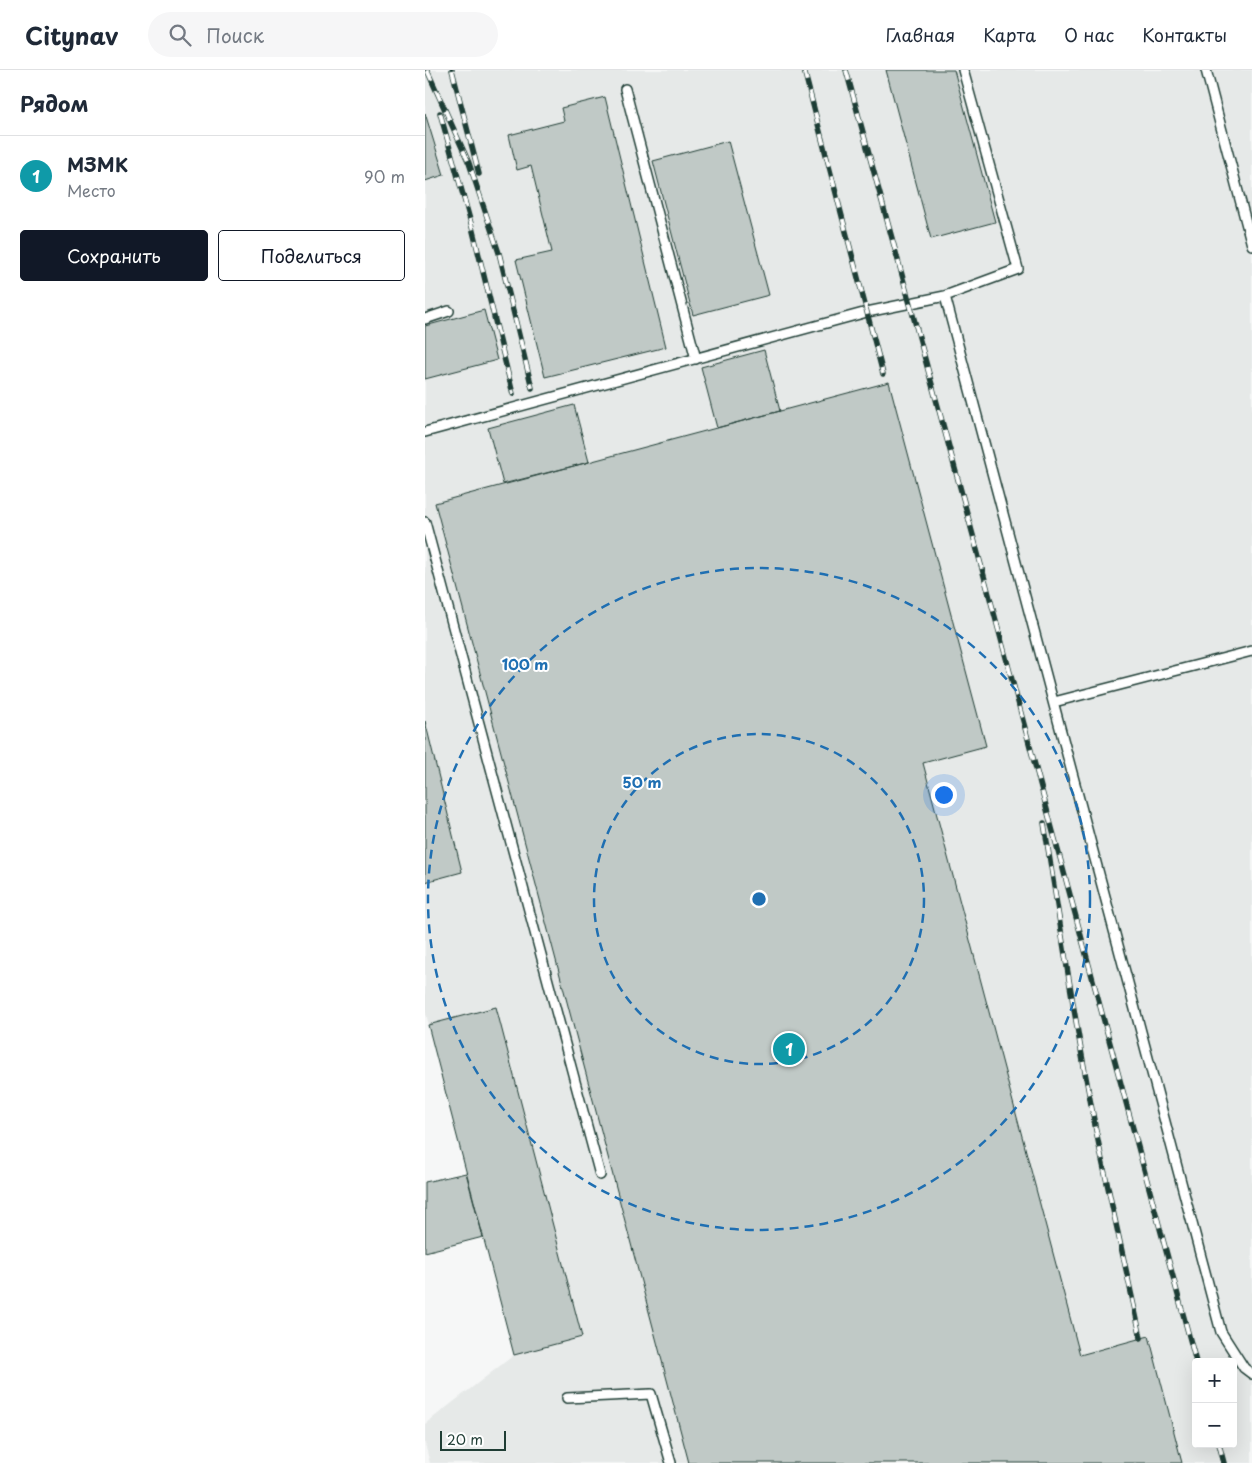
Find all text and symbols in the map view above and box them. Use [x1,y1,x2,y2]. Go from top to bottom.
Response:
search box [148,12,498,57]
text: Citynav [25,17,118,53]
icon: search [166,21,194,49]
text: Поиск [206,21,264,49]
text: Главная [886,21,955,48]
text: Карта [983,21,1036,48]
text: О нас [1064,21,1114,48]
text: Контакты [1142,21,1227,48]
text: Рядом [20,87,88,119]
text: МЗМК [67,150,128,178]
text: 1 [32,164,40,188]
text: 90 m [364,164,405,188]
text: Место [67,178,116,202]
button: Сохранить [20,230,208,281]
button: Поделиться [218,230,405,281]
text: 100 m [502,652,548,675]
text: 50 m [623,770,661,793]
your location [931,782,957,808]
centre of rings [750,890,768,908]
pin: 1 [773,1030,805,1068]
map controls [1192,1358,1237,1448]
button: + [1192,1358,1237,1403]
button: − [1192,1403,1237,1448]
scale bar [440,1428,506,1451]
text: 20 m [447,1429,483,1450]

